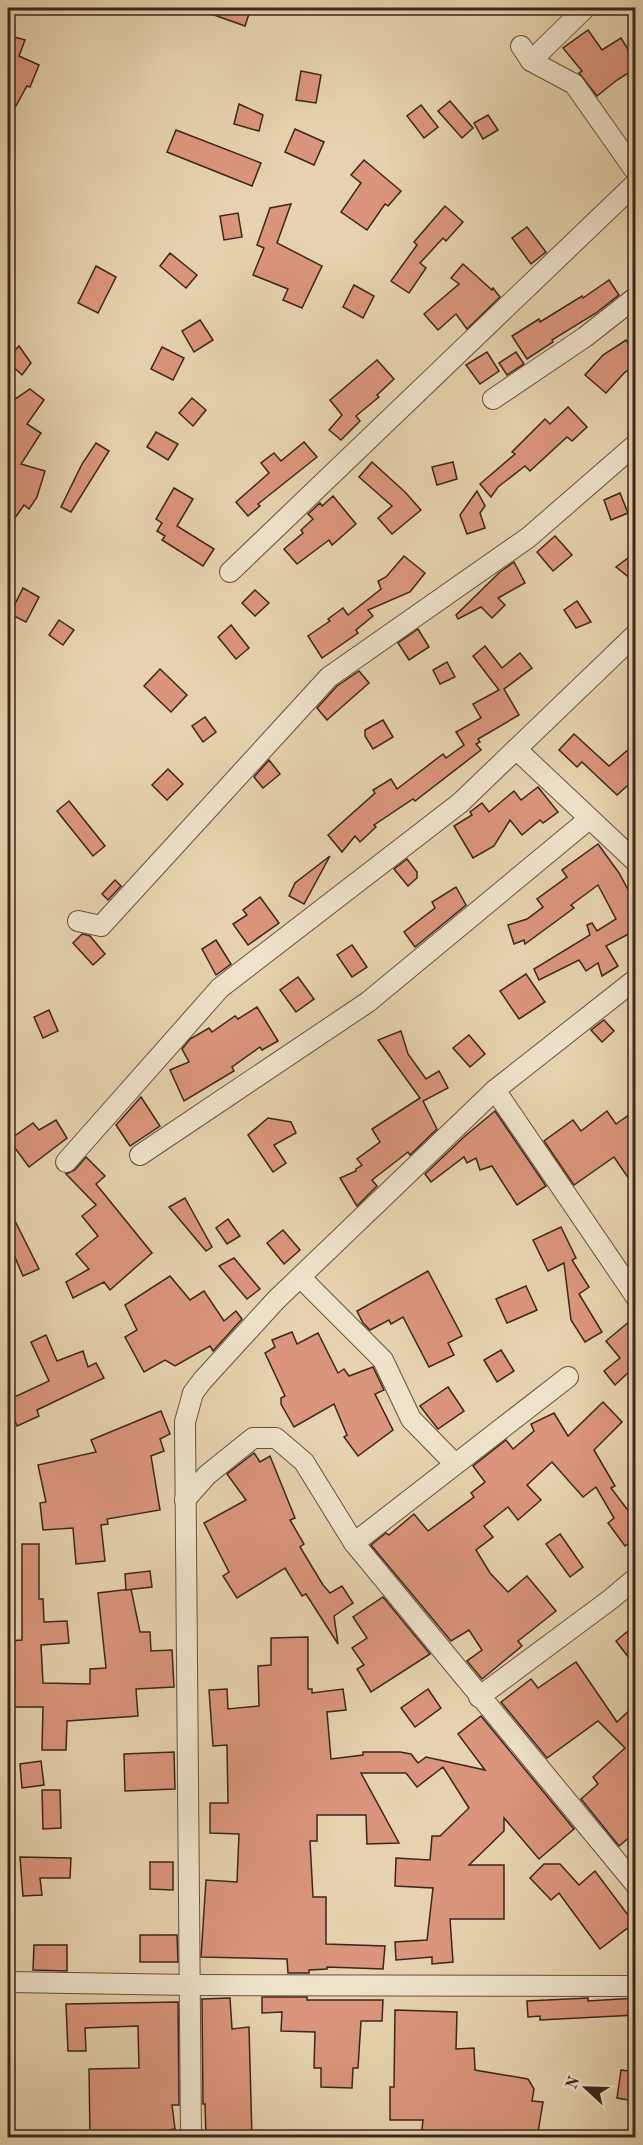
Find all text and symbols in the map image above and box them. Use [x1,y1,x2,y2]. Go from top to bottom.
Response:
north arrow [556,2058,616,2118]
text: N [564,2074,584,2092]

